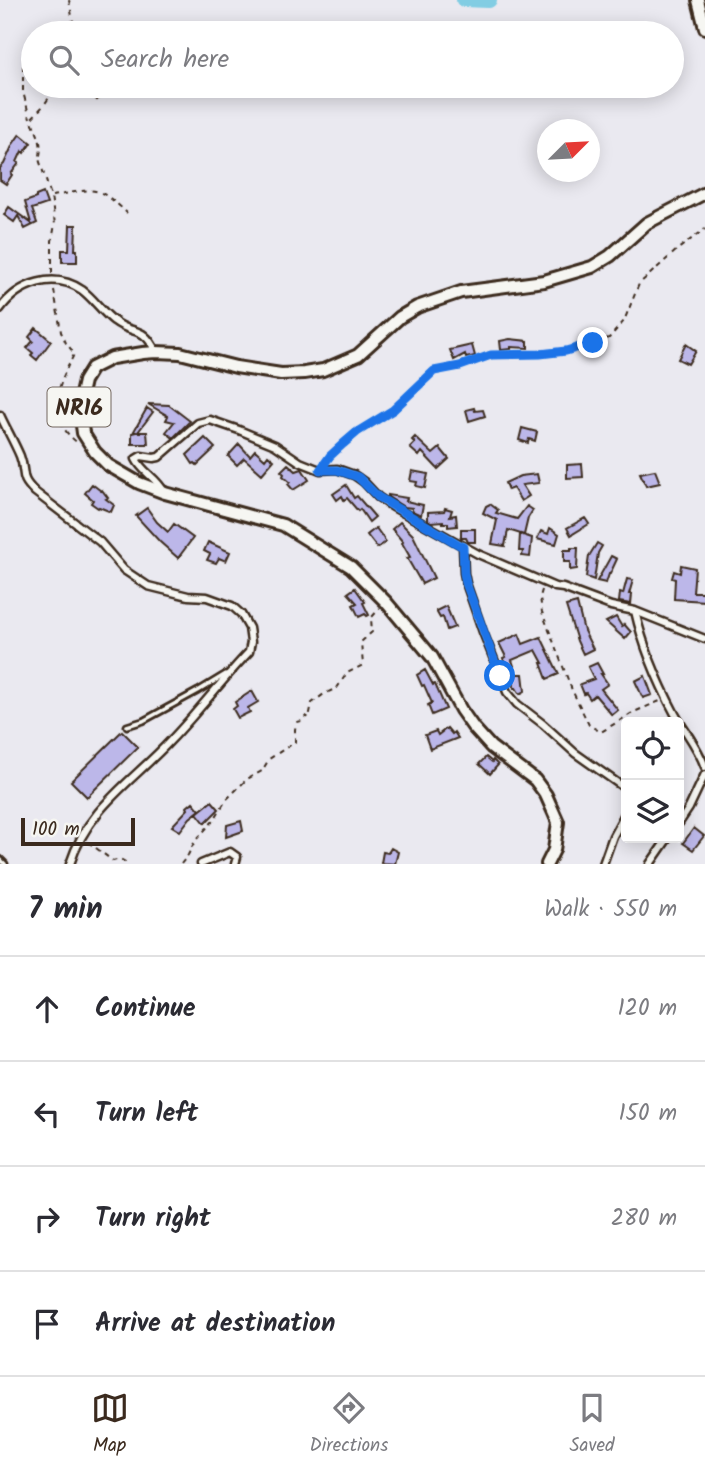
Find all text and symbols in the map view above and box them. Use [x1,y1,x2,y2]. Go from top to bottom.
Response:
search box [21,21,684,98]
text: Search here [101,39,229,81]
icon: search [45,41,83,79]
north arrow [537,119,600,182]
route end [577,327,608,358]
road number: NR16 [48,388,110,426]
route start [484,660,515,691]
map controls [621,717,684,843]
button: locate [621,717,684,780]
button: layers [621,780,684,843]
scale bar [21,815,135,847]
text: 100 m [32,815,80,845]
text: 7 min [28,886,103,934]
text: Walk · 550 m [544,892,677,928]
text: Continue [95,988,196,1030]
icon: ahead [28,990,66,1028]
text: 120 m [617,991,677,1027]
text: Turn left [95,1093,198,1135]
icon: left [28,1095,66,1133]
text: 150 m [618,1096,677,1132]
text: Turn right [95,1198,211,1240]
icon: right [28,1200,66,1238]
text: 280 m [611,1201,677,1237]
text: Arrive at destination [95,1303,335,1345]
icon: arrive [28,1305,66,1343]
tab: Map [91,1389,129,1461]
tab: Directions [310,1389,388,1461]
tab: Saved [569,1389,614,1461]

